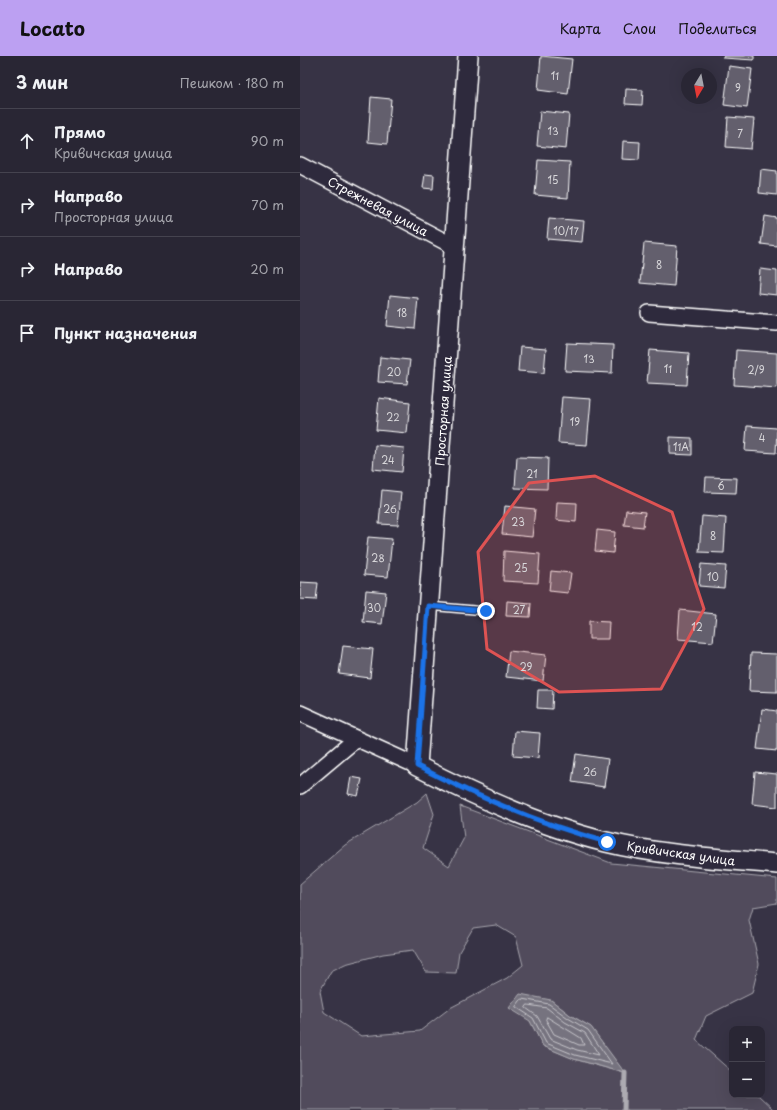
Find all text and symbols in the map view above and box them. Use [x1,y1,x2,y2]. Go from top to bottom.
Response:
text: Locato [20,14,85,42]
text: Карта [560,18,601,39]
text: Слои [623,18,656,39]
text: Поделиться [678,18,757,39]
house number: 11 [551,68,559,83]
north arrow [681,68,717,104]
text: 3 мин [16,69,68,95]
text: Пешком · 180 m [180,73,284,92]
house number: 9 [735,80,741,95]
text: Прямо [54,120,105,143]
house number: 13 [547,123,559,138]
house number: 7 [737,126,743,141]
icon: ahead [16,130,38,152]
text: 90 m [251,131,284,150]
text: Кривичская улица [54,143,172,162]
street label: Стрежневая улица [325,172,432,240]
house number: 15 [548,172,558,187]
text: Направо [54,184,123,207]
icon: right [16,194,38,216]
text: 70 m [251,195,284,214]
text: Просторная улица [54,207,173,226]
house number: 10/17 [553,223,579,238]
text: Направо [54,257,123,280]
house number: 8 [656,257,662,272]
icon: right [16,258,38,280]
text: 20 m [250,259,284,278]
house number: 18 [397,305,407,320]
text: Пункт назначения [54,321,197,344]
icon: arrive [16,322,38,344]
house number: 13 [583,351,595,366]
street label: Просторная улица [430,355,456,466]
house number: 11 [664,361,672,376]
house number: 2/9 [747,362,765,377]
house number: 20 [387,364,401,379]
house number: 22 [386,409,400,424]
house number: 19 [570,414,580,429]
house number: 4 [759,430,766,445]
house number: 11А [673,439,689,454]
house number: 24 [381,452,395,467]
house number: 21 [526,466,538,481]
house number: 6 [717,478,725,493]
house number: 26 [383,501,397,516]
house number: 23 [511,514,525,529]
house number: 8 [710,528,716,543]
house number: 28 [371,550,385,565]
house number: 25 [514,560,528,575]
house number: 10 [707,569,719,584]
house number: 30 [367,600,381,615]
route end [477,602,495,620]
house number: 27 [513,602,526,617]
house number: 12 [691,619,703,634]
house number: 29 [520,659,533,674]
house number: 26 [583,764,597,779]
route start [598,833,616,851]
street label: Кривичская улица [626,836,737,870]
map controls [729,1026,765,1098]
button: + [729,1026,765,1062]
button: − [729,1062,765,1098]

